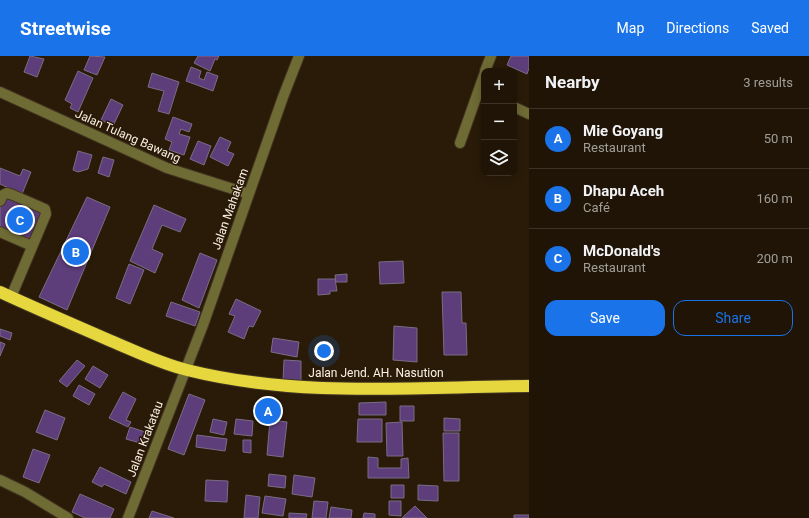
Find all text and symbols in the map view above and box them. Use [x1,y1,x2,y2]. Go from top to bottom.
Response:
text: Streetwise [20,17,111,40]
text: Map [617,20,644,36]
text: Directions [666,20,729,36]
text: Saved [751,20,789,36]
map controls [481,68,517,176]
button: + [481,68,517,104]
text: Nearby [545,72,600,92]
text: 3 results [743,75,793,90]
button: − [481,104,517,140]
street label: Jalan Tulang Bawang [73,106,183,166]
text: Mie Goyang [583,122,663,140]
text: A [554,131,562,146]
text: 50 m [764,131,793,146]
button: layers [481,140,517,176]
text: Restaurant [583,140,646,155]
street label: Jalan Mahakam [209,166,251,252]
text: Dhapu Aceh [583,182,664,200]
text: B [554,191,562,206]
text: 160 m [756,191,793,206]
text: Café [583,200,610,215]
pin: C [7,205,33,235]
pin: B [63,237,89,267]
text: McDonald's [583,242,661,260]
text: C [554,251,562,266]
text: 200 m [756,251,793,266]
text: Restaurant [583,260,646,275]
button: Save [545,300,665,336]
button: Share [673,300,793,336]
your location [314,341,334,361]
street label: Jalan Jend. AH. Nasution [308,366,444,380]
pin: A [255,396,281,426]
street label: Jalan Krakatau [124,399,166,479]

